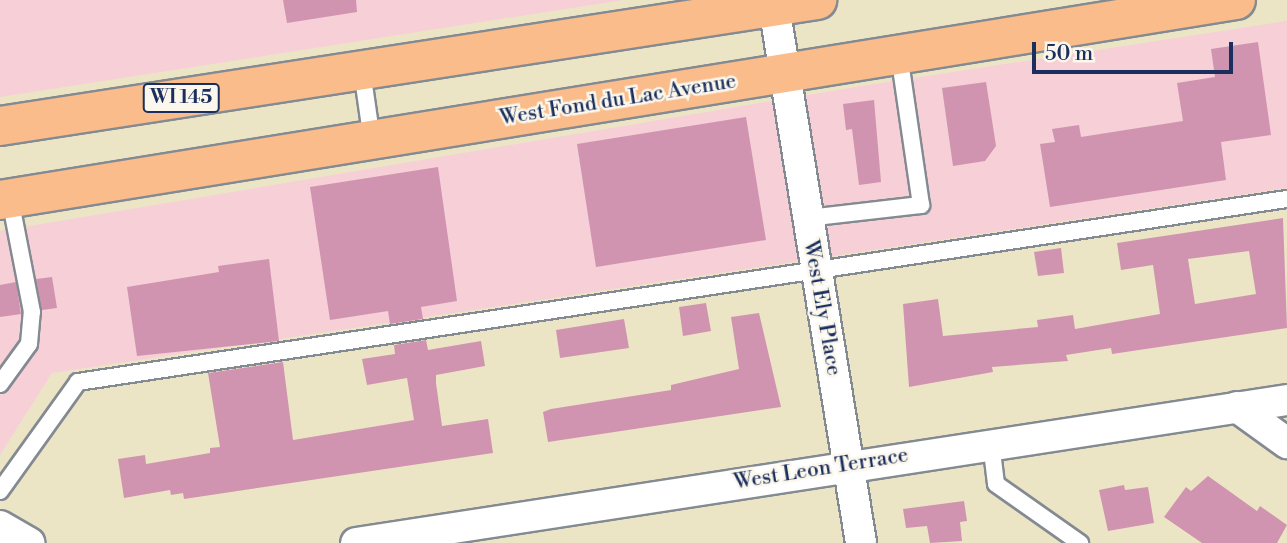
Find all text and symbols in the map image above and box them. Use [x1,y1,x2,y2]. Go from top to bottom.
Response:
scale bar [1035,28,1236,72]
text: 50 m [1045,41,1093,67]
street label: West Fond du Lac Avenue [498,69,738,131]
road number: WI 145 [142,82,220,114]
street label: West Ely Place [798,238,846,378]
street label: West Leon Terrace [732,443,910,495]

